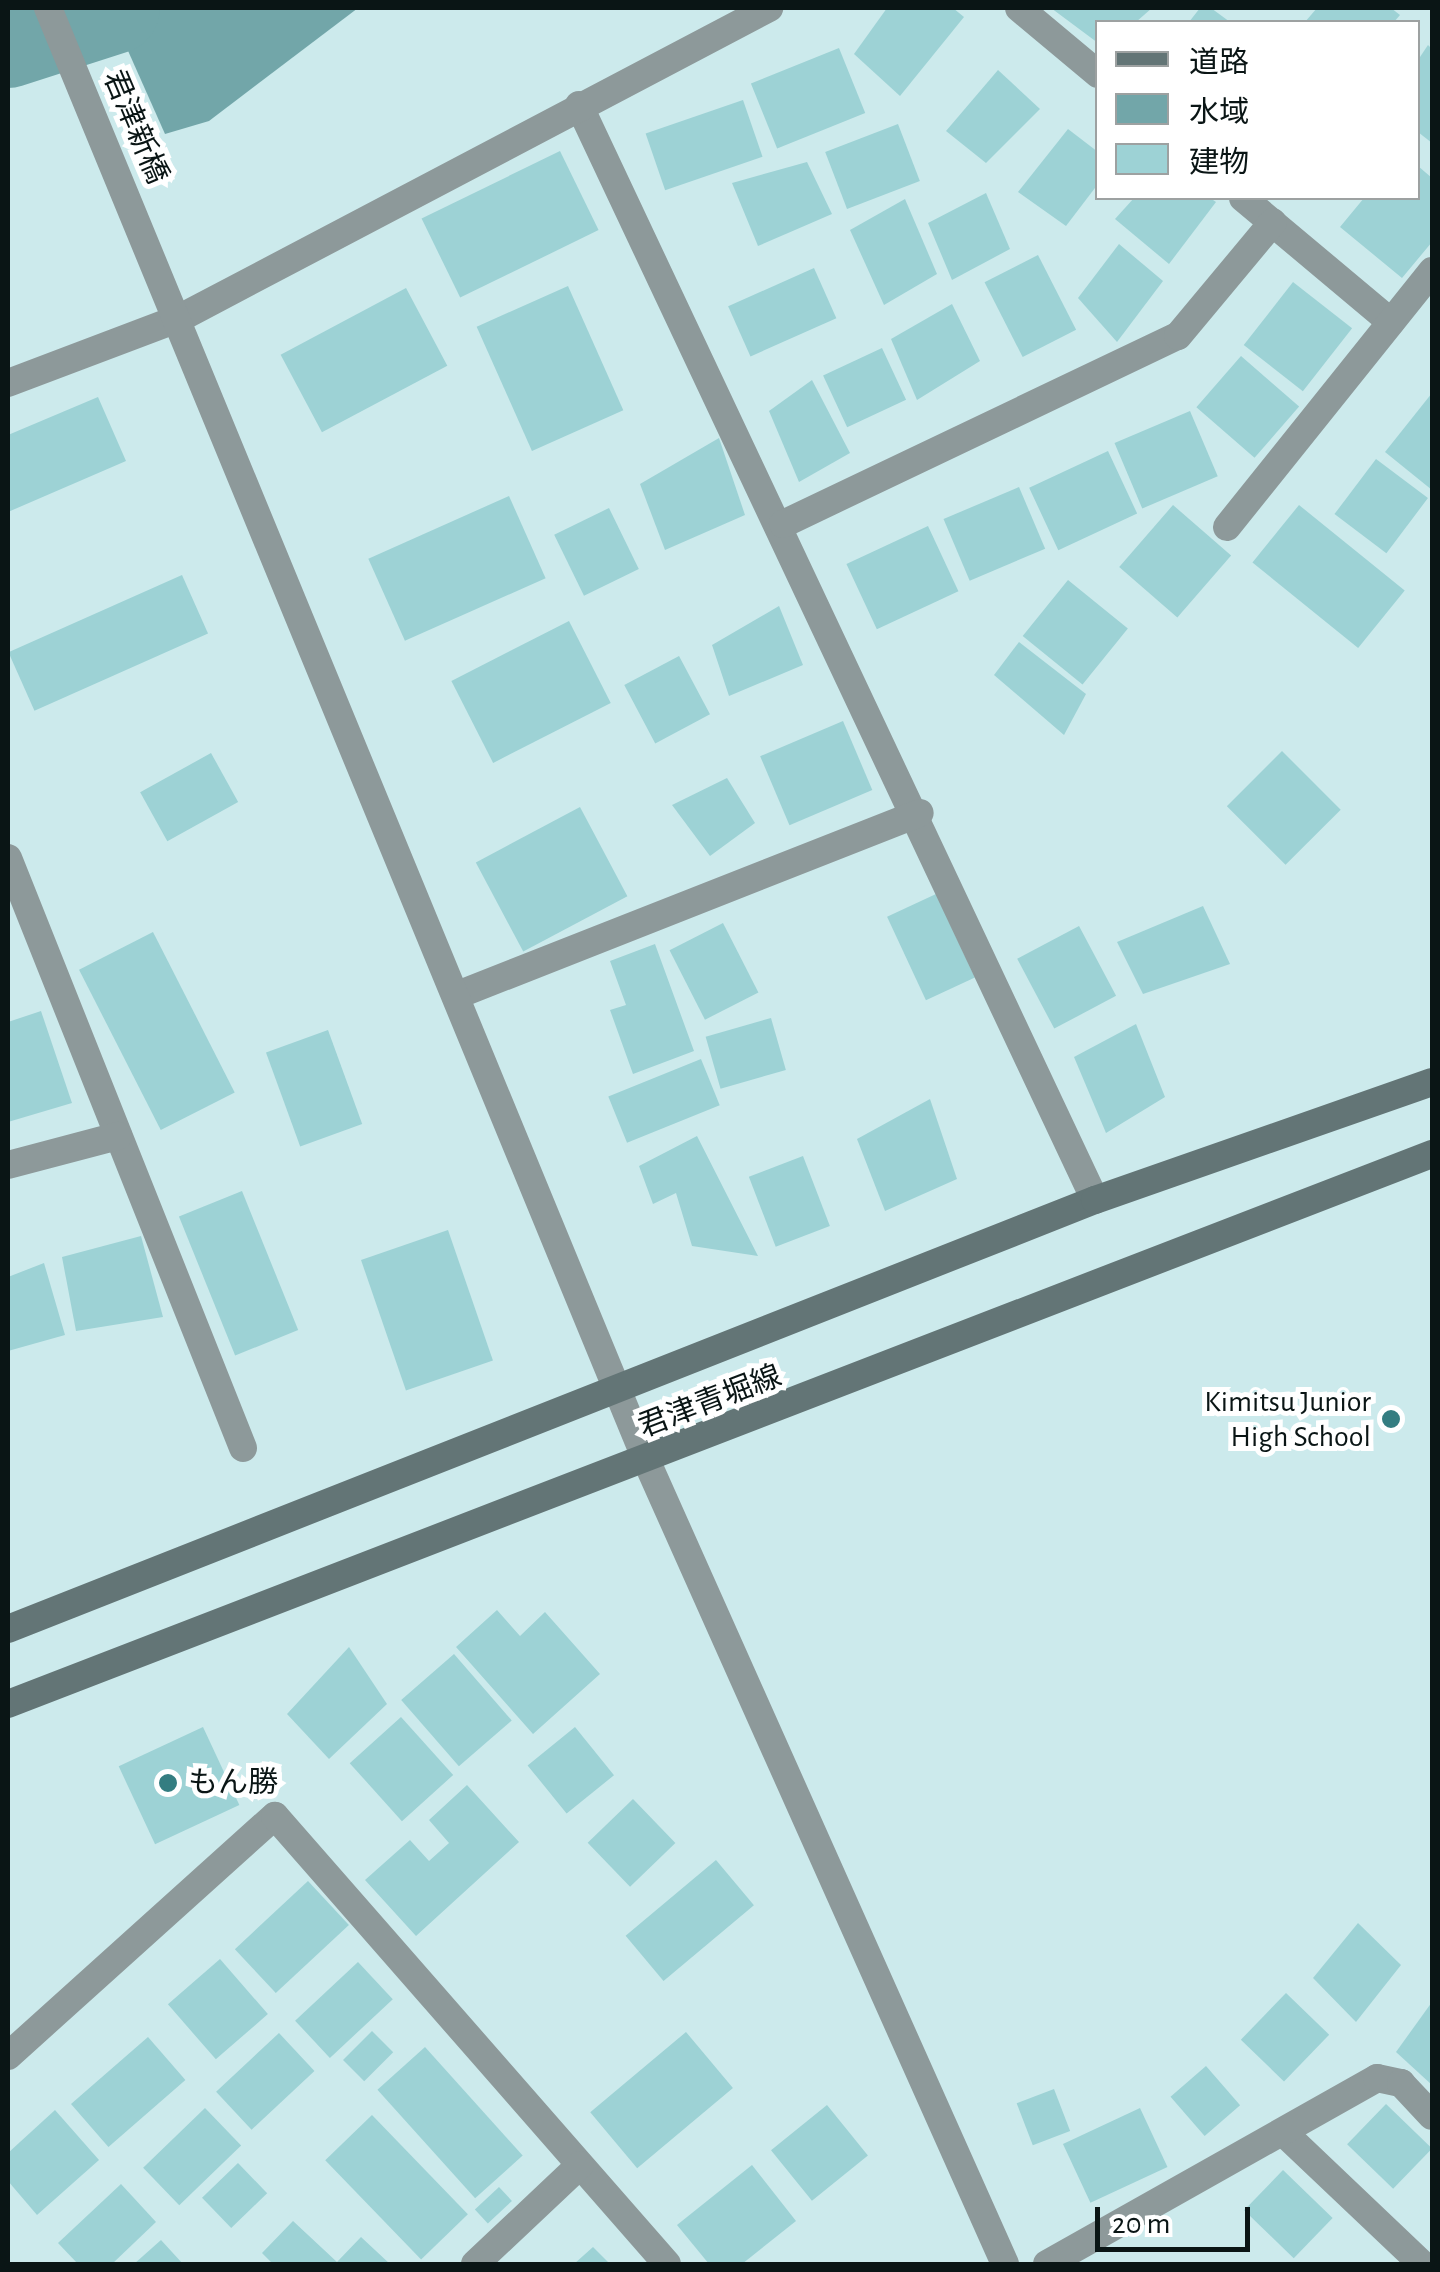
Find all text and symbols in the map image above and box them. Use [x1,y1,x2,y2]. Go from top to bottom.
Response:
legend [1095,20,1420,200]
text: 道路 [1189,48,1249,78]
street label: 君津新橋 [95,65,175,189]
text: 水域 [1189,98,1249,128]
text: 建物 [1189,148,1249,178]
street label: 君津青堀線 [634,1358,786,1446]
place label: Kimitsu Junior High School [1204,1384,1371,1454]
marker: Kimitsu Junior High School [1380,1408,1402,1430]
place label: もん勝 [188,1765,278,1801]
marker: もん勝 [157,1772,179,1794]
scale bar [1100,2187,1255,2249]
text: 20 m [1112,2209,1170,2239]

